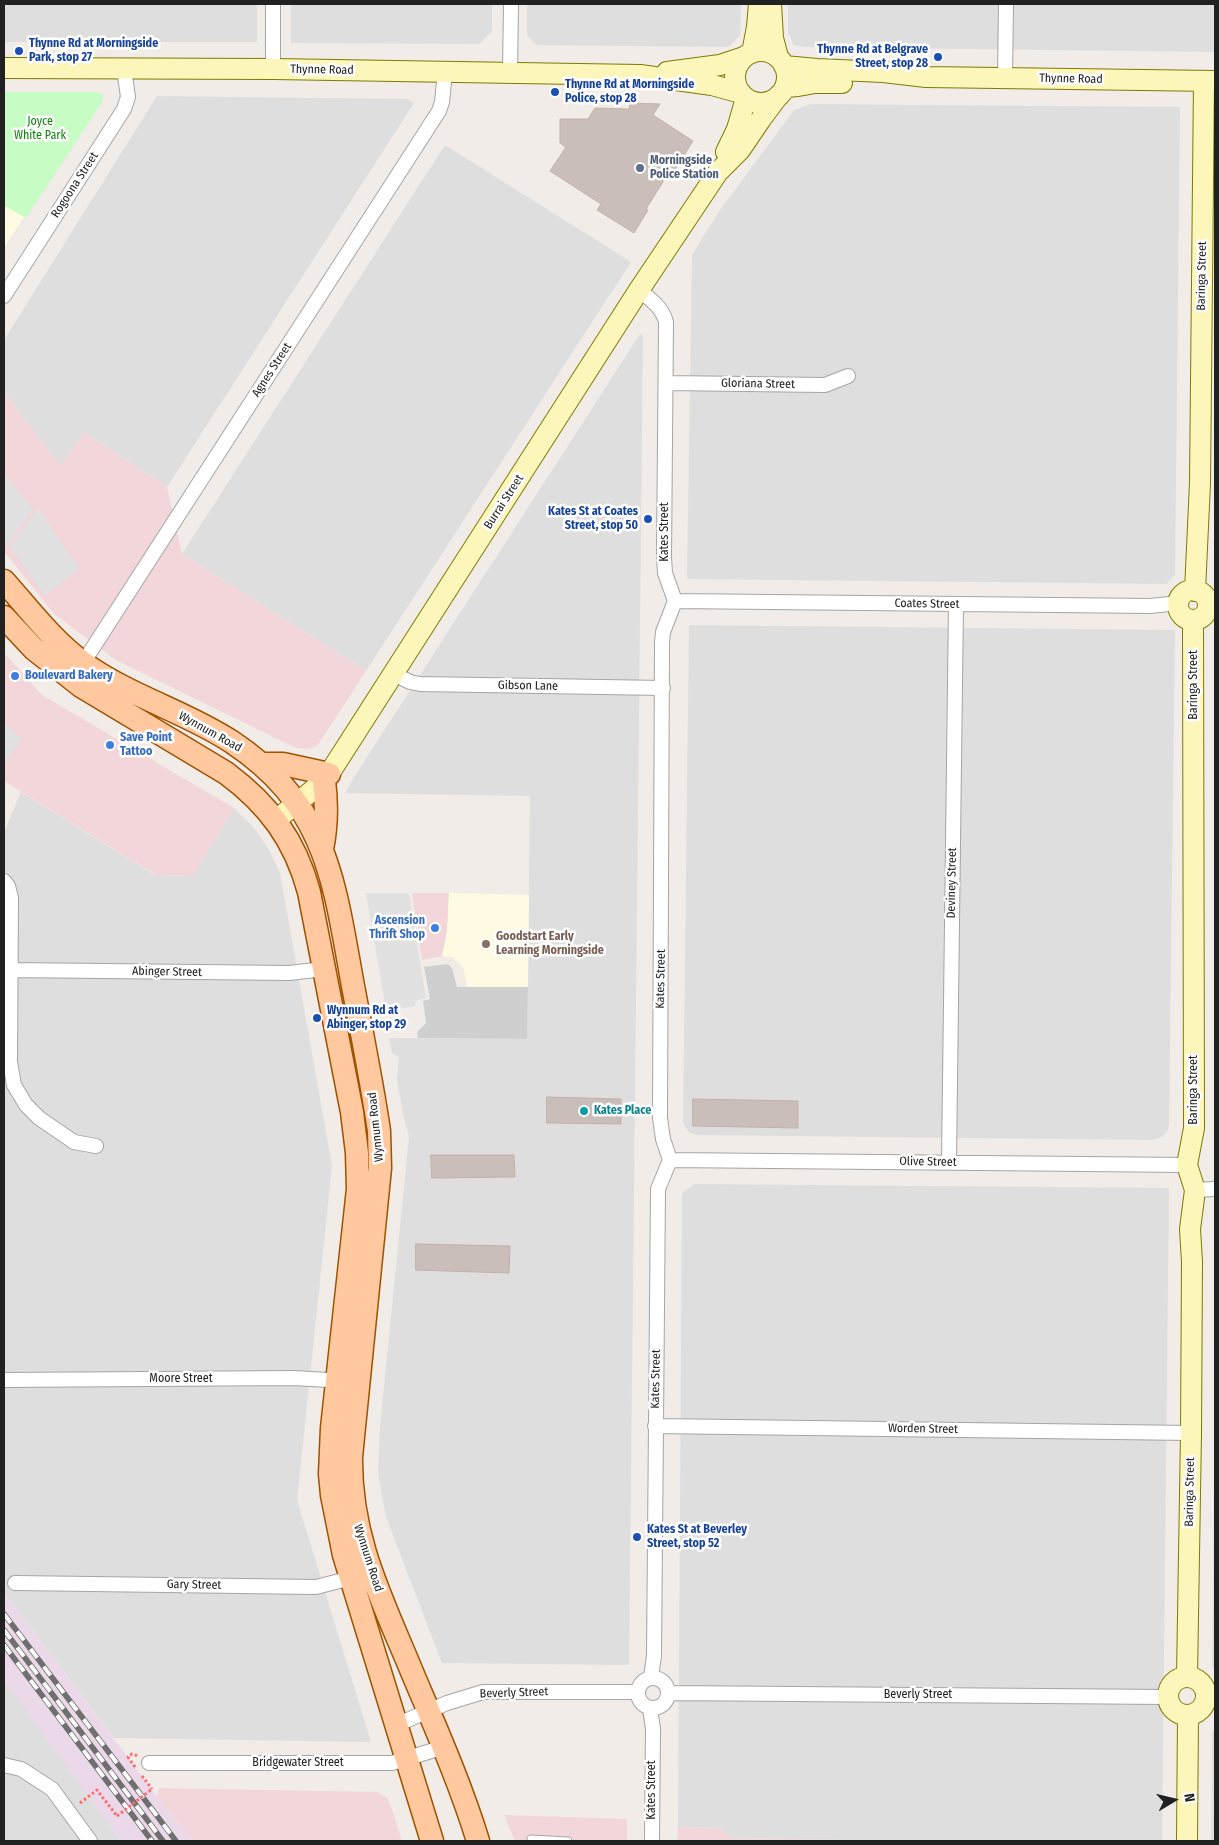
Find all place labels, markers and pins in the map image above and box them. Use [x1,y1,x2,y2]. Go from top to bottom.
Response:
place label: Thynne Rd at Morningside Park, stop 27 [29,37,158,65]
place label: Thynne Rd at Belgrave Street, stop 28 [817,43,928,71]
marker: Thynne Rd at Morningside Park, stop 27 [13,45,25,57]
marker: Thynne Rd at Belgrave Street, stop 28 [932,51,944,63]
place label: Thynne Rd at Morningside Police, stop 28 [565,78,694,106]
marker: Thynne Rd at Morningside Police, stop 28 [549,86,561,98]
place label: Morningside Police Station [650,154,719,182]
marker: Morningside Police Station [634,162,646,174]
place label: Kates St at Coates Street, stop 50 [548,505,638,533]
marker: Kates St at Coates Street, stop 50 [642,513,654,525]
place label: Boulevard Bakery [25,669,113,683]
marker: Boulevard Bakery [9,670,21,682]
place label: Save Point Tattoo [120,731,172,759]
marker: Save Point Tattoo [104,739,116,751]
place label: Ascension Thrift Shop [369,914,425,942]
marker: Ascension Thrift Shop [429,922,441,934]
place label: Goodstart Early Learning Morningside [496,930,604,958]
marker: Goodstart Early Learning Morningside [480,938,492,950]
place label: Wynnum Rd at Abinger, stop 29 [327,1004,406,1032]
marker: Wynnum Rd at Abinger, stop 29 [311,1012,323,1024]
place label: Kates Place [594,1104,651,1118]
marker: Kates Place [578,1105,590,1117]
place label: Kates St at Beverley Street, stop 52 [647,1523,747,1551]
marker: Kates St at Beverley Street, stop 52 [631,1531,643,1543]

